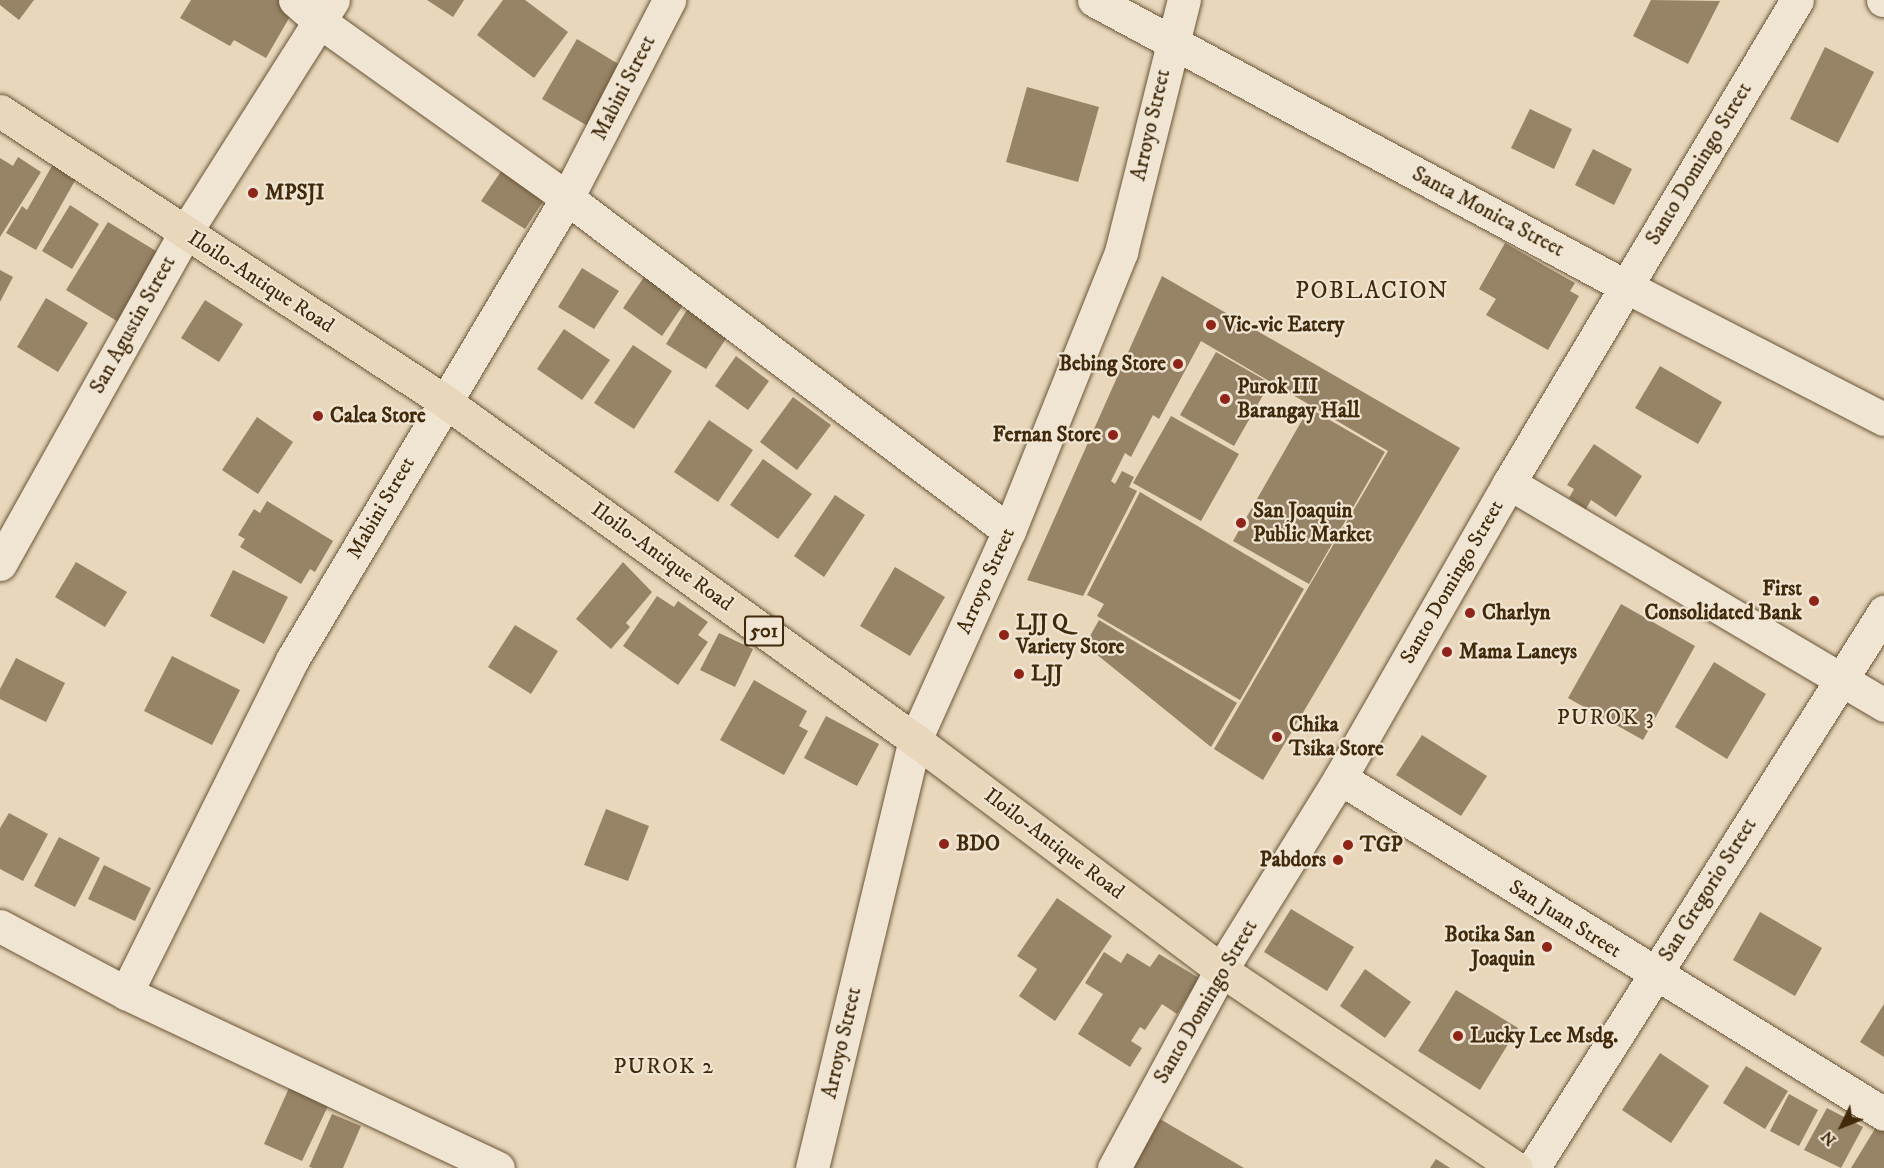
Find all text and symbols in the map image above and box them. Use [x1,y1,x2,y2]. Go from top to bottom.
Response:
street label: Mabini Street [587,32,661,144]
street label: Arroyo Street [1126,67,1176,183]
street label: Santo Domingo Street [1641,78,1757,250]
street label: Santa Monica Street [1408,161,1568,263]
place label: MPSJI [265,180,325,206]
marker: MPSJI [246,186,260,200]
street label: Iloilo-Antique Road [183,225,339,339]
street label: San Agustin Street [85,252,181,398]
district label: POBLACION [1295,278,1449,306]
place label: Vic-vic Eatery [1223,312,1344,338]
marker: Vic-vic Eatery [1204,318,1218,332]
place label: Bebing Store [1059,351,1166,377]
marker: Bebing Store [1171,357,1185,371]
place label: Purok III Barangay Hall [1237,374,1360,424]
marker: Purok III Barangay Hall [1218,392,1232,406]
place label: Calea Store [330,403,426,429]
marker: Calea Store [311,409,325,423]
place label: Fernan Store [992,422,1101,448]
marker: Fernan Store [1106,428,1120,442]
street label: Mabini Street [342,452,420,564]
street label: Santo Domingo Street [1395,496,1509,668]
street label: Iloilo-Antique Road [586,497,738,617]
place label: San Joaquin Public Market [1253,498,1372,548]
marker: San Joaquin Public Market [1234,516,1248,530]
street label: Arroyo Street [951,524,1021,638]
place label: First Consolidated Bank [1645,576,1802,626]
marker: First Consolidated Bank [1807,594,1821,608]
place label: Charlyn [1482,600,1551,626]
marker: Charlyn [1463,606,1477,620]
place label: LJJ Q Variety Store [1016,610,1124,660]
road number: 501 [743,614,785,648]
marker: LJJ Q Variety Store [997,628,1011,642]
place label: Mama Laneys [1459,639,1577,665]
marker: Mama Laneys [1440,645,1454,659]
place label: LJJ [1031,661,1063,687]
marker: LJJ [1012,667,1026,681]
district label: PUROK 3 [1557,705,1655,731]
place label: Chika Tsika Store [1289,712,1384,762]
marker: Chika Tsika Store [1270,730,1284,744]
street label: Iloilo-Antique Road [979,783,1129,905]
street label: San Gregorio Street [1654,814,1762,966]
place label: BDO [956,831,1000,857]
place label: TGP [1360,832,1403,858]
marker: BDO [937,837,951,851]
marker: TGP [1341,838,1355,852]
place label: Pabdors [1260,847,1326,873]
marker: Pabdors [1331,853,1345,867]
street label: San Juan Street [1504,875,1626,963]
street label: Santo Domingo Street [1149,916,1263,1088]
place label: Botika San Joaquin [1445,922,1535,972]
marker: Botika San Joaquin [1540,940,1554,954]
street label: Arroyo Street [817,985,867,1101]
place label: Lucky Lee Msdg. [1470,1023,1618,1049]
marker: Lucky Lee Msdg. [1451,1029,1465,1043]
district label: PUROK 2 [613,1054,715,1080]
north arrow [1812,1096,1872,1156]
text: N [1817,1127,1841,1150]

